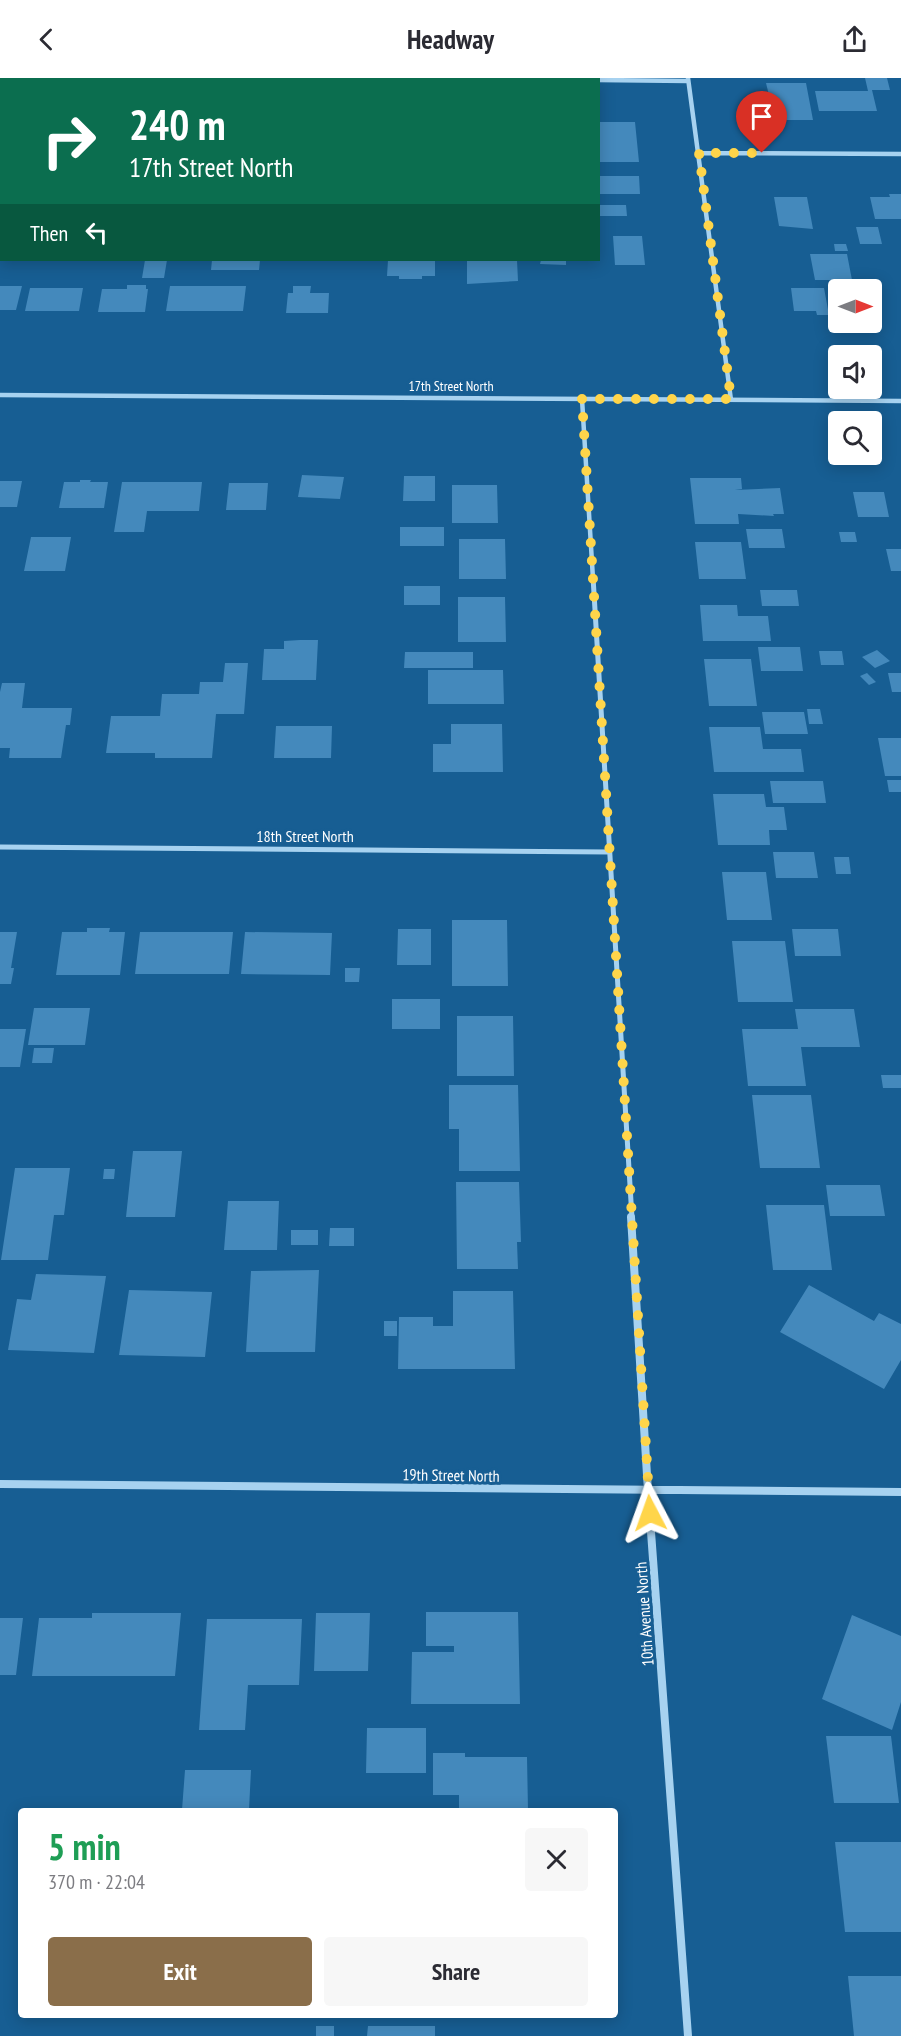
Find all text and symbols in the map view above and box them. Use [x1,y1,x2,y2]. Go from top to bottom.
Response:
text: Headway [407,22,494,56]
icon: back [30,23,63,56]
icon: share [838,23,871,56]
pin [736,91,787,153]
text: 240 m [129,97,226,152]
icon: arrive [745,100,778,133]
icon: right [30,102,108,180]
text: 17th Street North [129,150,293,184]
icon: left [80,216,113,249]
text: Then [30,219,68,247]
north arrow [828,279,882,333]
map controls [828,279,882,465]
button: sound [828,345,882,399]
street label: 17th Street North [408,377,494,395]
button: search [828,411,882,465]
street label: 18th Street North [256,826,354,846]
street label: 19th Street North [402,1464,500,1486]
position arrow [618,1481,682,1545]
street label: 10th Avenue North [630,1561,658,1667]
text: 5 min [48,1823,121,1870]
button: close [525,1828,588,1891]
text: 370 m · 22:04 [48,1869,145,1895]
button: Exit [48,1937,312,2006]
button: Share [324,1937,588,2006]

